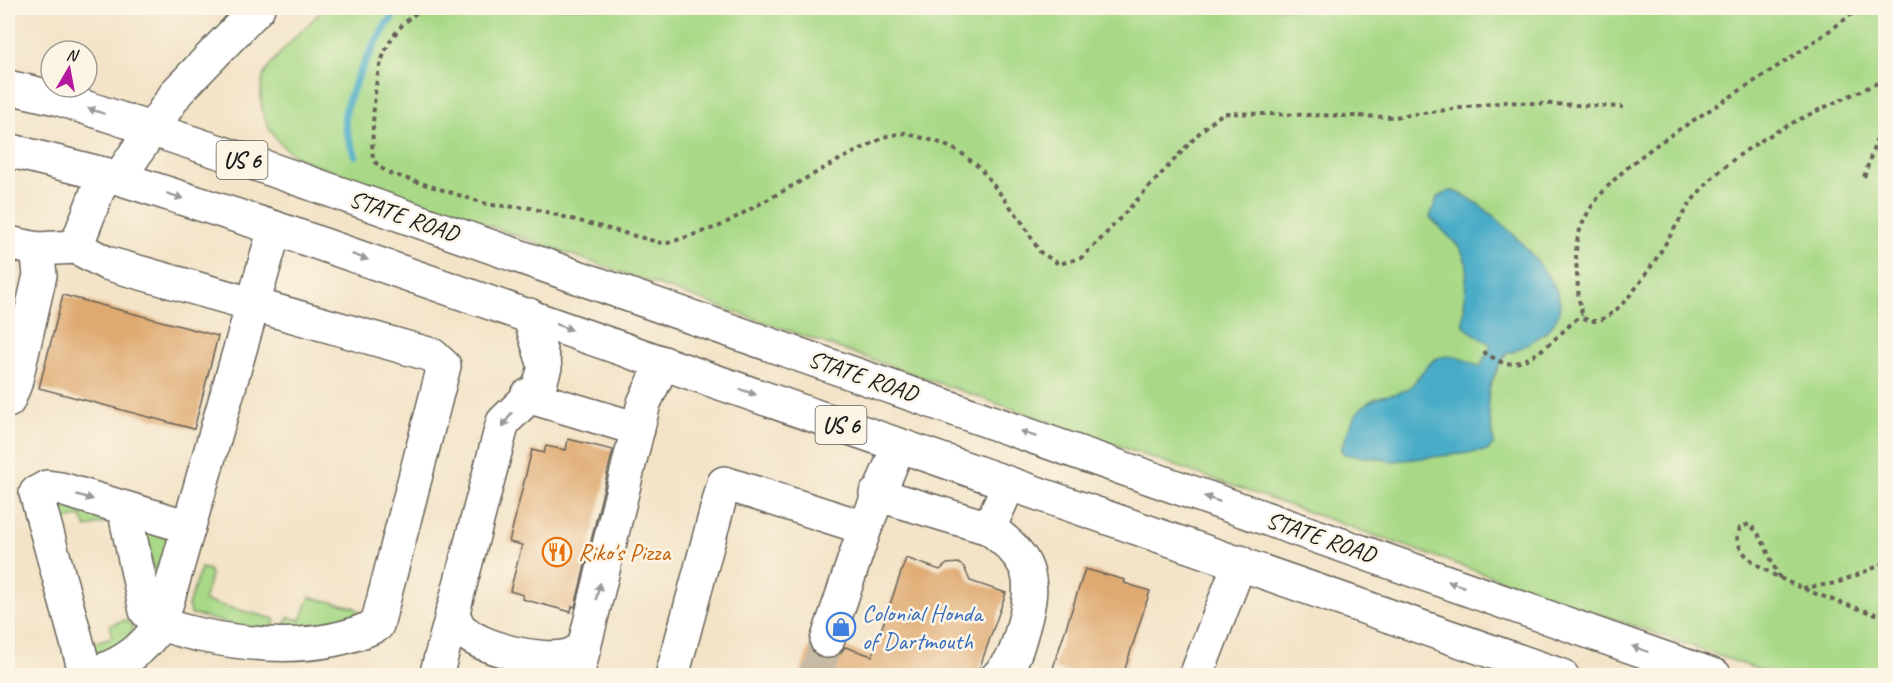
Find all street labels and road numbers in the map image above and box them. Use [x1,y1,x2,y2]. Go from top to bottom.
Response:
road number: US 6 [216,141,268,179]
street label: STATE ROAD [345,183,465,249]
street label: STATE ROAD [804,343,924,409]
road number: US 6 [816,406,866,444]
street label: STATE ROAD [1262,504,1382,570]

